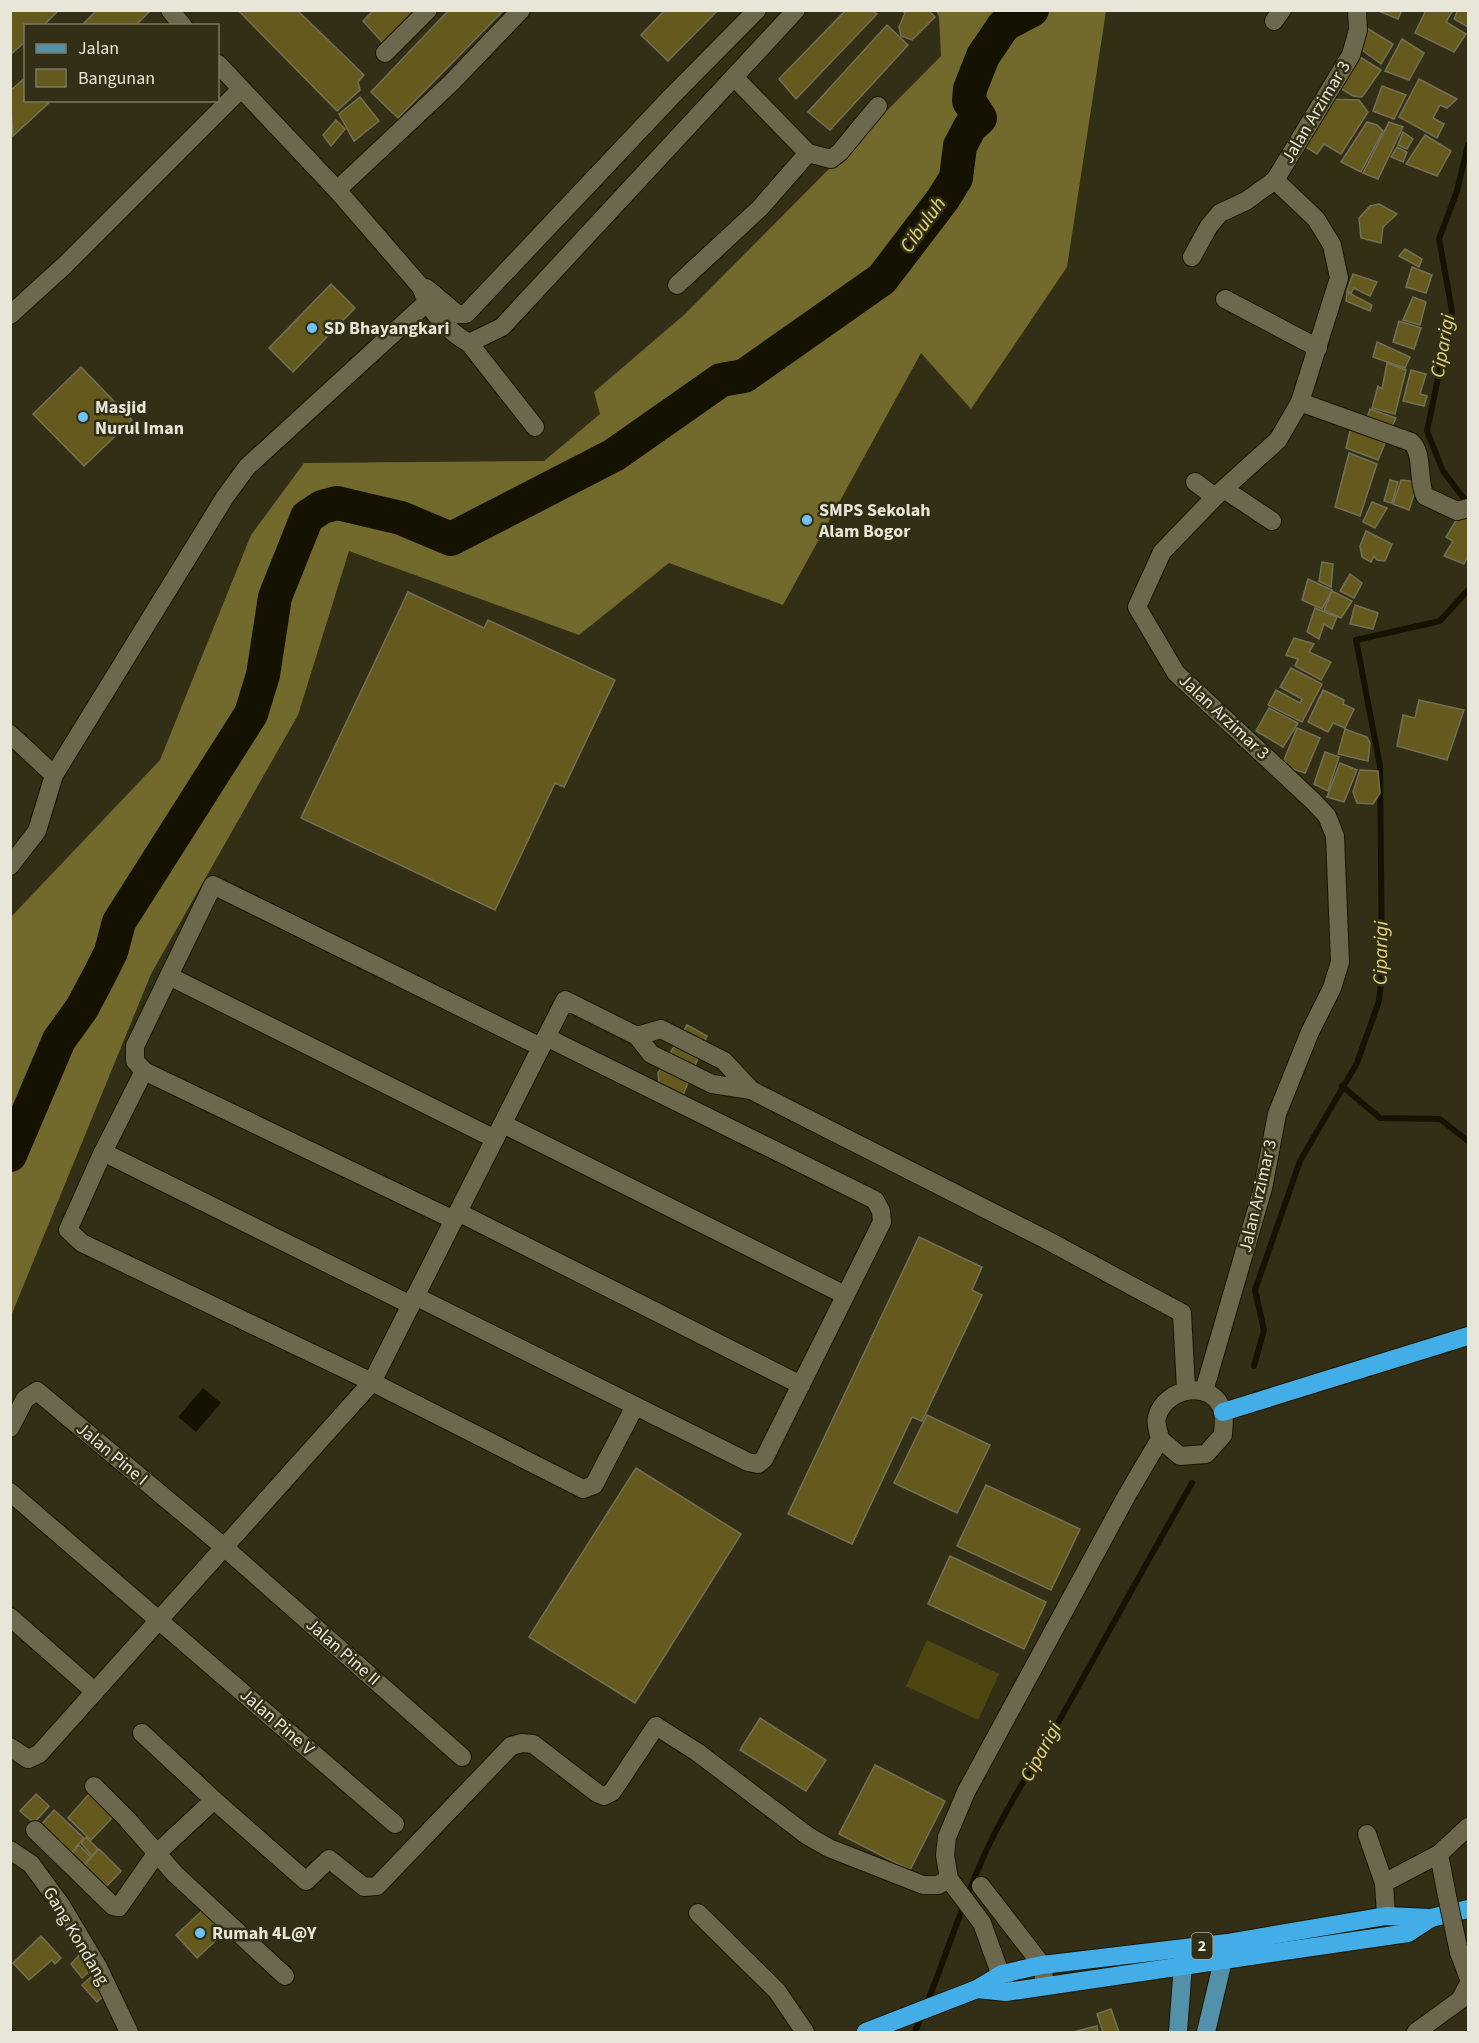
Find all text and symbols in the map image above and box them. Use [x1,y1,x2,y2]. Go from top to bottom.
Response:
legend [24,24,219,102]
text: Jalan [78,36,119,61]
street label: Jalan Arzimar 3 [1276,56,1357,168]
text: Bangunan [78,66,155,91]
water label: Cibuluh [893,191,953,259]
water label: Ciparigi [1424,312,1462,380]
place label: SD Bhayangkari [324,316,449,341]
marker: SD Bhayangkari [305,321,319,335]
place label: Masjid Nurul Iman [95,395,184,441]
marker: Masjid Nurul Iman [76,410,90,424]
place label: SMPS Sekolah Alam Bogor [818,498,930,544]
marker: SMPS Sekolah Alam Bogor [800,513,814,527]
street label: Jalan Arzimar 3 [1173,668,1275,766]
water label: Ciparigi [1366,920,1396,985]
street label: Jalan Arzimar 3 [1233,1137,1283,1255]
street label: Jalan Pine I [71,1417,153,1491]
street label: Jalan Pine II [300,1613,386,1691]
street label: Jalan Pine V [234,1683,320,1762]
water label: Ciparigi [1013,1717,1069,1787]
street label: Gang Kondang [37,1882,115,1990]
place label: Rumah 4L@Y [212,1921,317,1946]
marker: Rumah 4L@Y [193,1926,207,1940]
road number: 2 [1192,1933,1212,1959]

